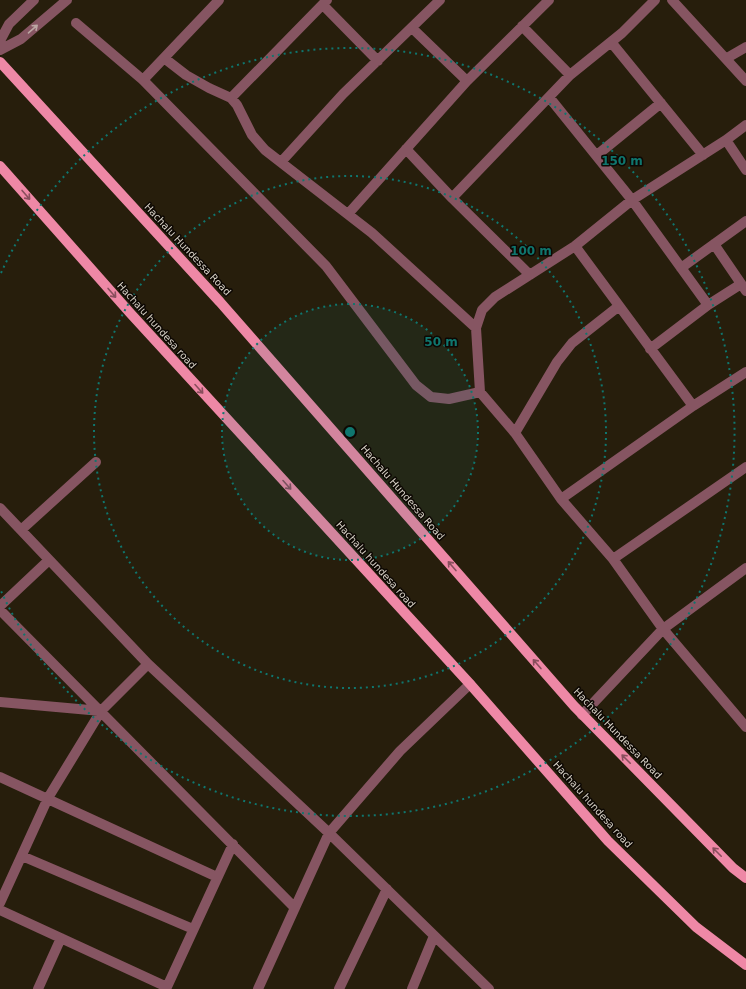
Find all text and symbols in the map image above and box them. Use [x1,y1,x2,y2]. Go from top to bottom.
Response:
one-way arrow [27,25,38,34]
text: 150 m [601,154,643,168]
one-way arrow [21,190,30,200]
street label: Hachalu Hundessa Road [142,201,233,297]
text: 100 m [510,244,552,258]
street label: Hachalu hundesa road [115,280,198,371]
one-way arrow [107,287,116,298]
text: 50 m [424,335,458,349]
one-way arrow [194,384,204,394]
centre of rings [343,425,357,439]
street label: Hachalu Hundessa Road [359,443,447,542]
one-way arrow [282,480,292,490]
street label: Hachalu hundesa road [334,519,417,610]
one-way arrow [447,561,456,572]
one-way arrow [533,659,542,669]
street label: Hachalu Hundessa Road [572,686,664,781]
one-way arrow [621,754,631,764]
street label: Hachalu hundesa road [551,759,634,850]
one-way arrow [712,847,722,857]

